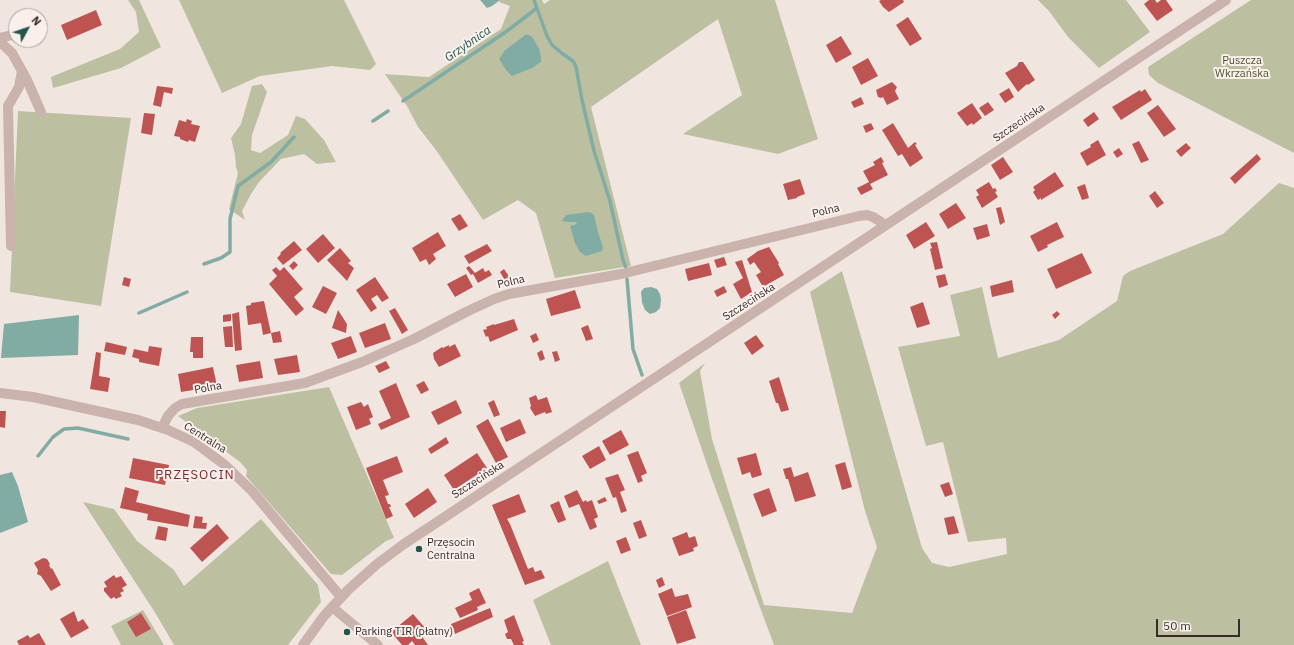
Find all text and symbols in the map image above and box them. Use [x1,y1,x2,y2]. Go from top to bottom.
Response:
north arrow [8,8,48,48]
text: N [29,13,44,28]
water label: Grzybnica [442,23,494,65]
park label: Puszcza Wkrzańska [1215,54,1269,80]
street label: Szczecińska [991,101,1047,145]
street label: Polna [811,201,841,221]
street label: Polna [496,272,526,292]
street label: Szczecińska [720,280,778,324]
street label: Polna [193,379,223,397]
street label: Centralna [181,420,229,456]
street label: Szczecińska [449,458,507,502]
district label: PRZĘSOCIN [155,467,235,483]
place label: Przęsocin Centralna [427,536,475,562]
marker: Przęsocin Centralna [414,544,424,554]
scale bar [1158,611,1242,637]
text: 50 m [1163,618,1191,633]
place label: Parking TIR (płatny) [355,625,453,639]
marker: Parking TIR (płatny) [342,627,352,637]

